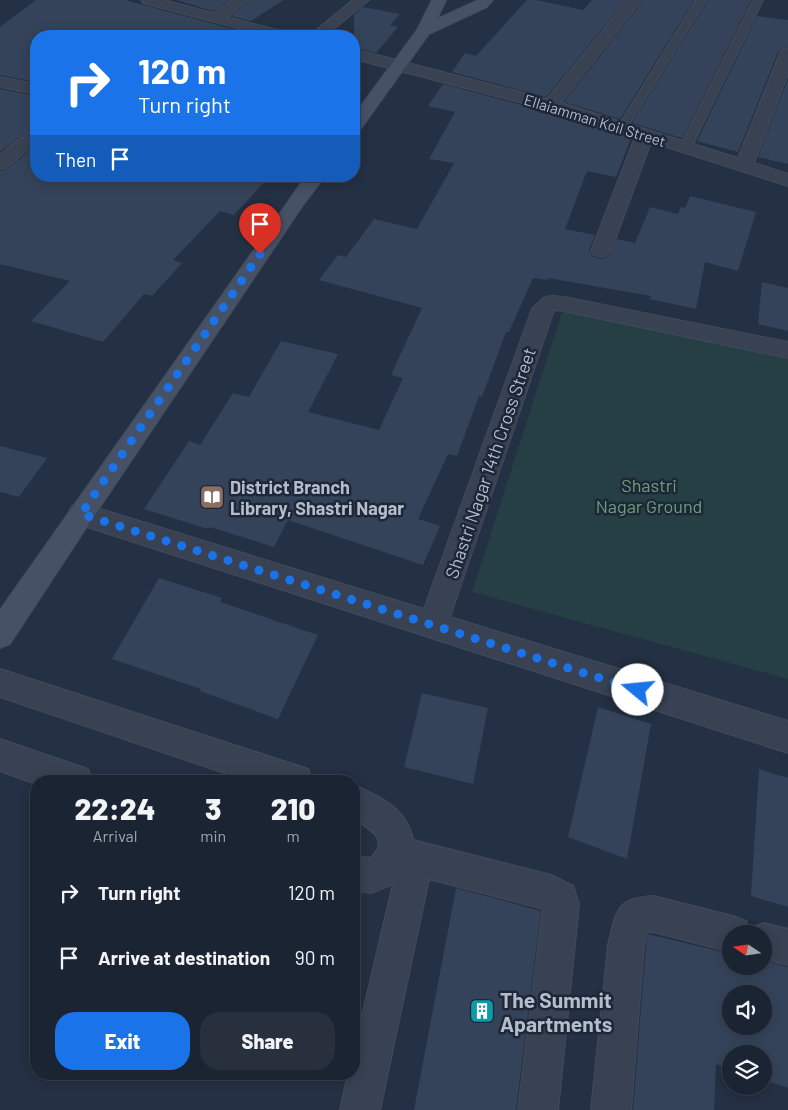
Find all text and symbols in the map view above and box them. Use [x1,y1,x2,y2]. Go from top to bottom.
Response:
text: 120 m [138,49,226,91]
icon: right [55,50,120,115]
street label: Ellaiamman Koil Street [522,90,668,150]
text: Turn right [138,91,231,117]
icon: arrive [106,145,134,173]
text: Then [55,148,96,171]
pin [239,203,281,254]
icon: arrive [246,210,274,238]
street label: Shastri Nagar 14th Cross Street [440,345,540,581]
park label: Shastri Nagar Ground [596,474,702,517]
place label: District Branch Library, Shastri Nagar [230,476,404,519]
library icon: District Branch Library, Shastri Nagar [199,484,225,510]
position arrow [611,663,663,715]
text: 22:24 [75,790,156,826]
text: 3 [205,790,221,826]
text: 210 [271,790,315,826]
text: Arrival [93,826,137,845]
text: min [200,826,226,845]
text: m [286,826,300,845]
icon: right [55,879,83,907]
text: Turn right [98,881,180,904]
text: 120 m [288,881,335,904]
north arrow [722,925,772,975]
map controls [722,925,772,1095]
icon: arrive [55,944,83,972]
text: Arrive at destination [98,946,270,969]
text: 90 m [295,946,335,969]
button: sound [722,985,772,1035]
place label: The Summit Apartments [500,987,612,1036]
building icon: The Summit Apartments [469,998,495,1024]
button: Exit [55,1012,190,1070]
button: Share [200,1012,335,1070]
button: layers [722,1045,772,1095]

